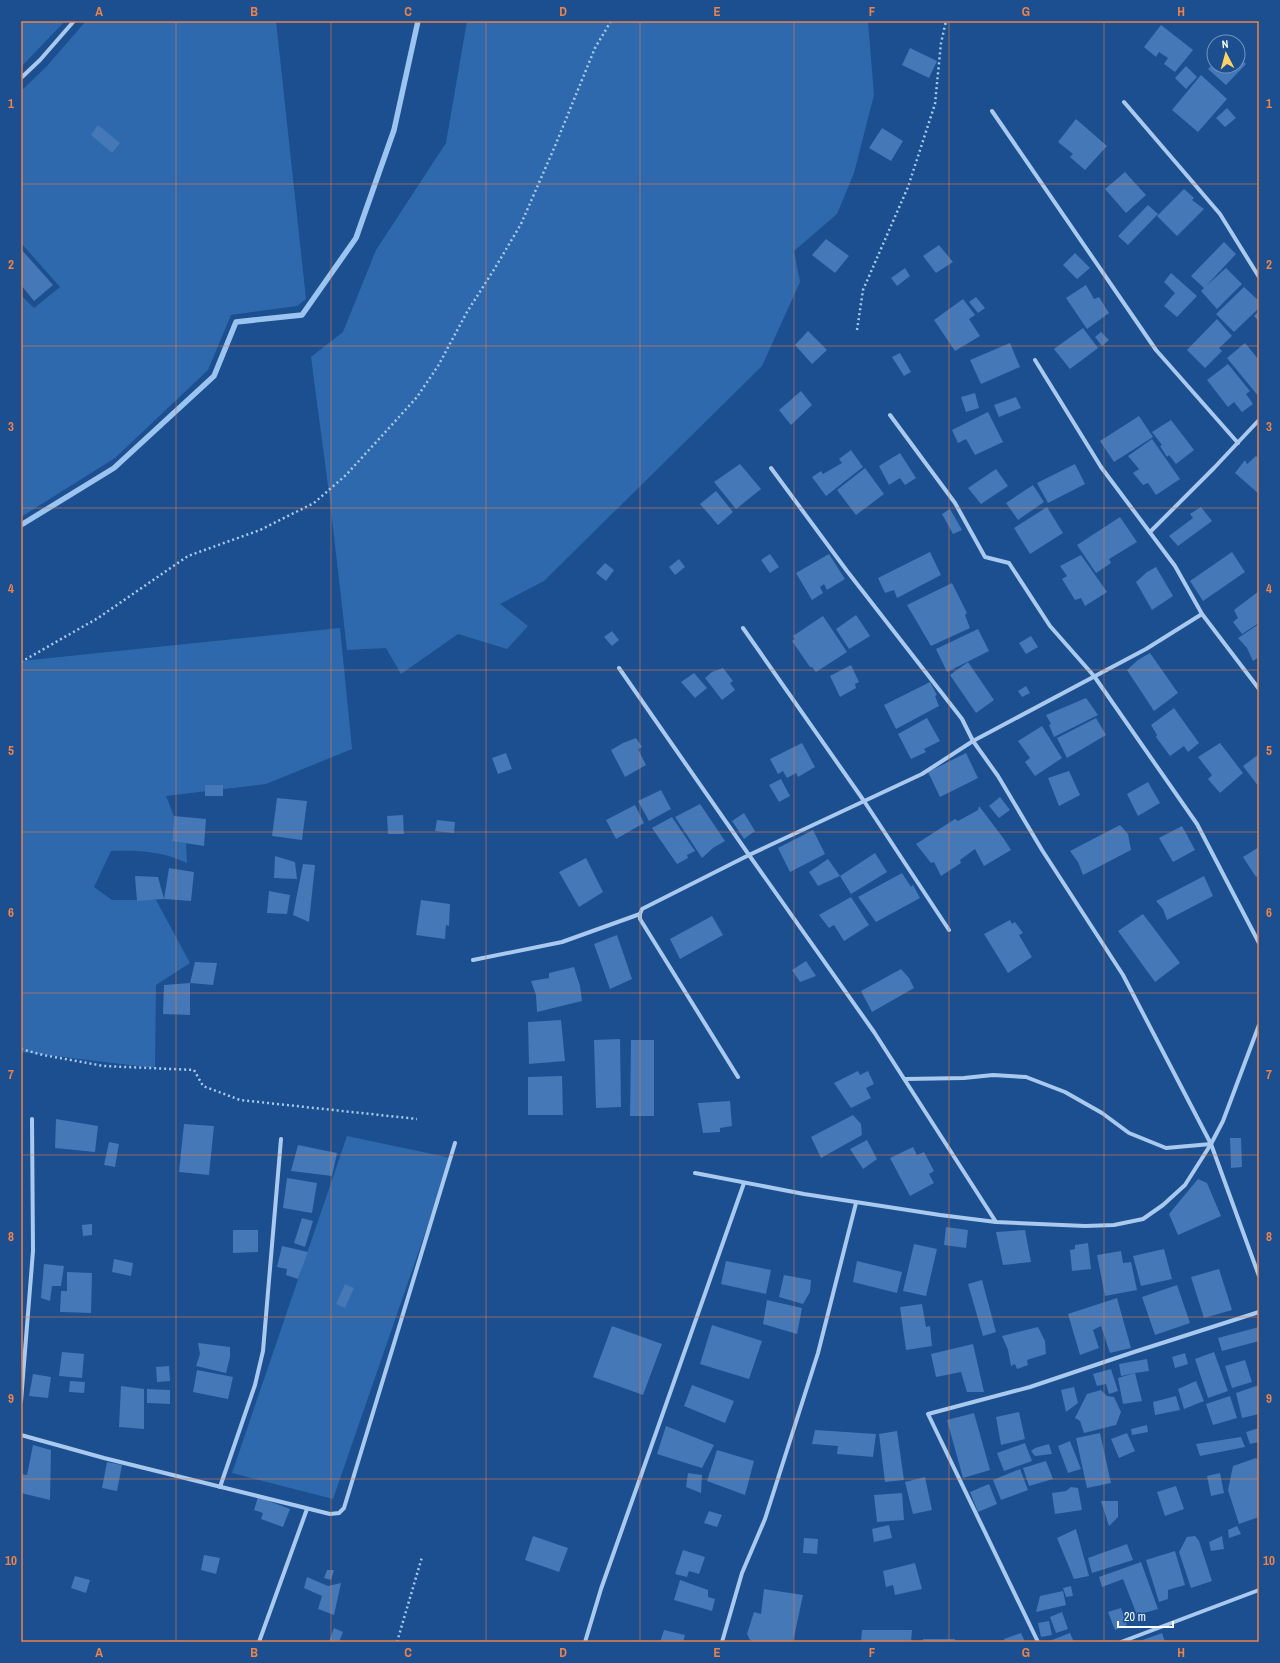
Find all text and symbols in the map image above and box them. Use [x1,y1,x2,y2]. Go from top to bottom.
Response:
text: A [95,3,103,20]
text: B [250,3,258,20]
text: C [404,3,412,20]
text: D [559,3,567,20]
text: E [713,3,721,20]
text: F [869,3,876,20]
text: G [1022,3,1030,20]
text: H [1177,3,1185,20]
north arrow [1206,34,1246,74]
text: N [1221,37,1229,51]
text: 1 [8,95,14,112]
text: 1 [1266,95,1272,112]
text: 2 [8,256,14,273]
text: 2 [1266,256,1272,273]
text: 3 [8,418,14,435]
text: 3 [1266,418,1272,435]
text: 4 [8,580,14,597]
text: 4 [1266,580,1272,597]
text: 5 [8,742,14,759]
text: 5 [1266,742,1272,759]
text: 6 [8,904,14,921]
text: 6 [1266,904,1272,921]
text: 7 [8,1066,14,1083]
text: 7 [1266,1066,1272,1083]
text: 8 [8,1228,14,1245]
text: 8 [1266,1228,1272,1245]
text: 9 [8,1390,14,1407]
text: 9 [1266,1390,1272,1407]
text: 10 [5,1552,17,1569]
text: 10 [1263,1552,1275,1569]
scale bar [1118,1603,1173,1629]
text: 20 m [1124,1609,1146,1625]
text: A [95,1644,103,1661]
text: B [250,1644,258,1661]
text: C [404,1644,412,1661]
text: D [559,1644,567,1661]
text: E [713,1644,721,1661]
text: F [869,1644,876,1661]
text: G [1022,1644,1030,1661]
text: H [1177,1644,1185,1661]

